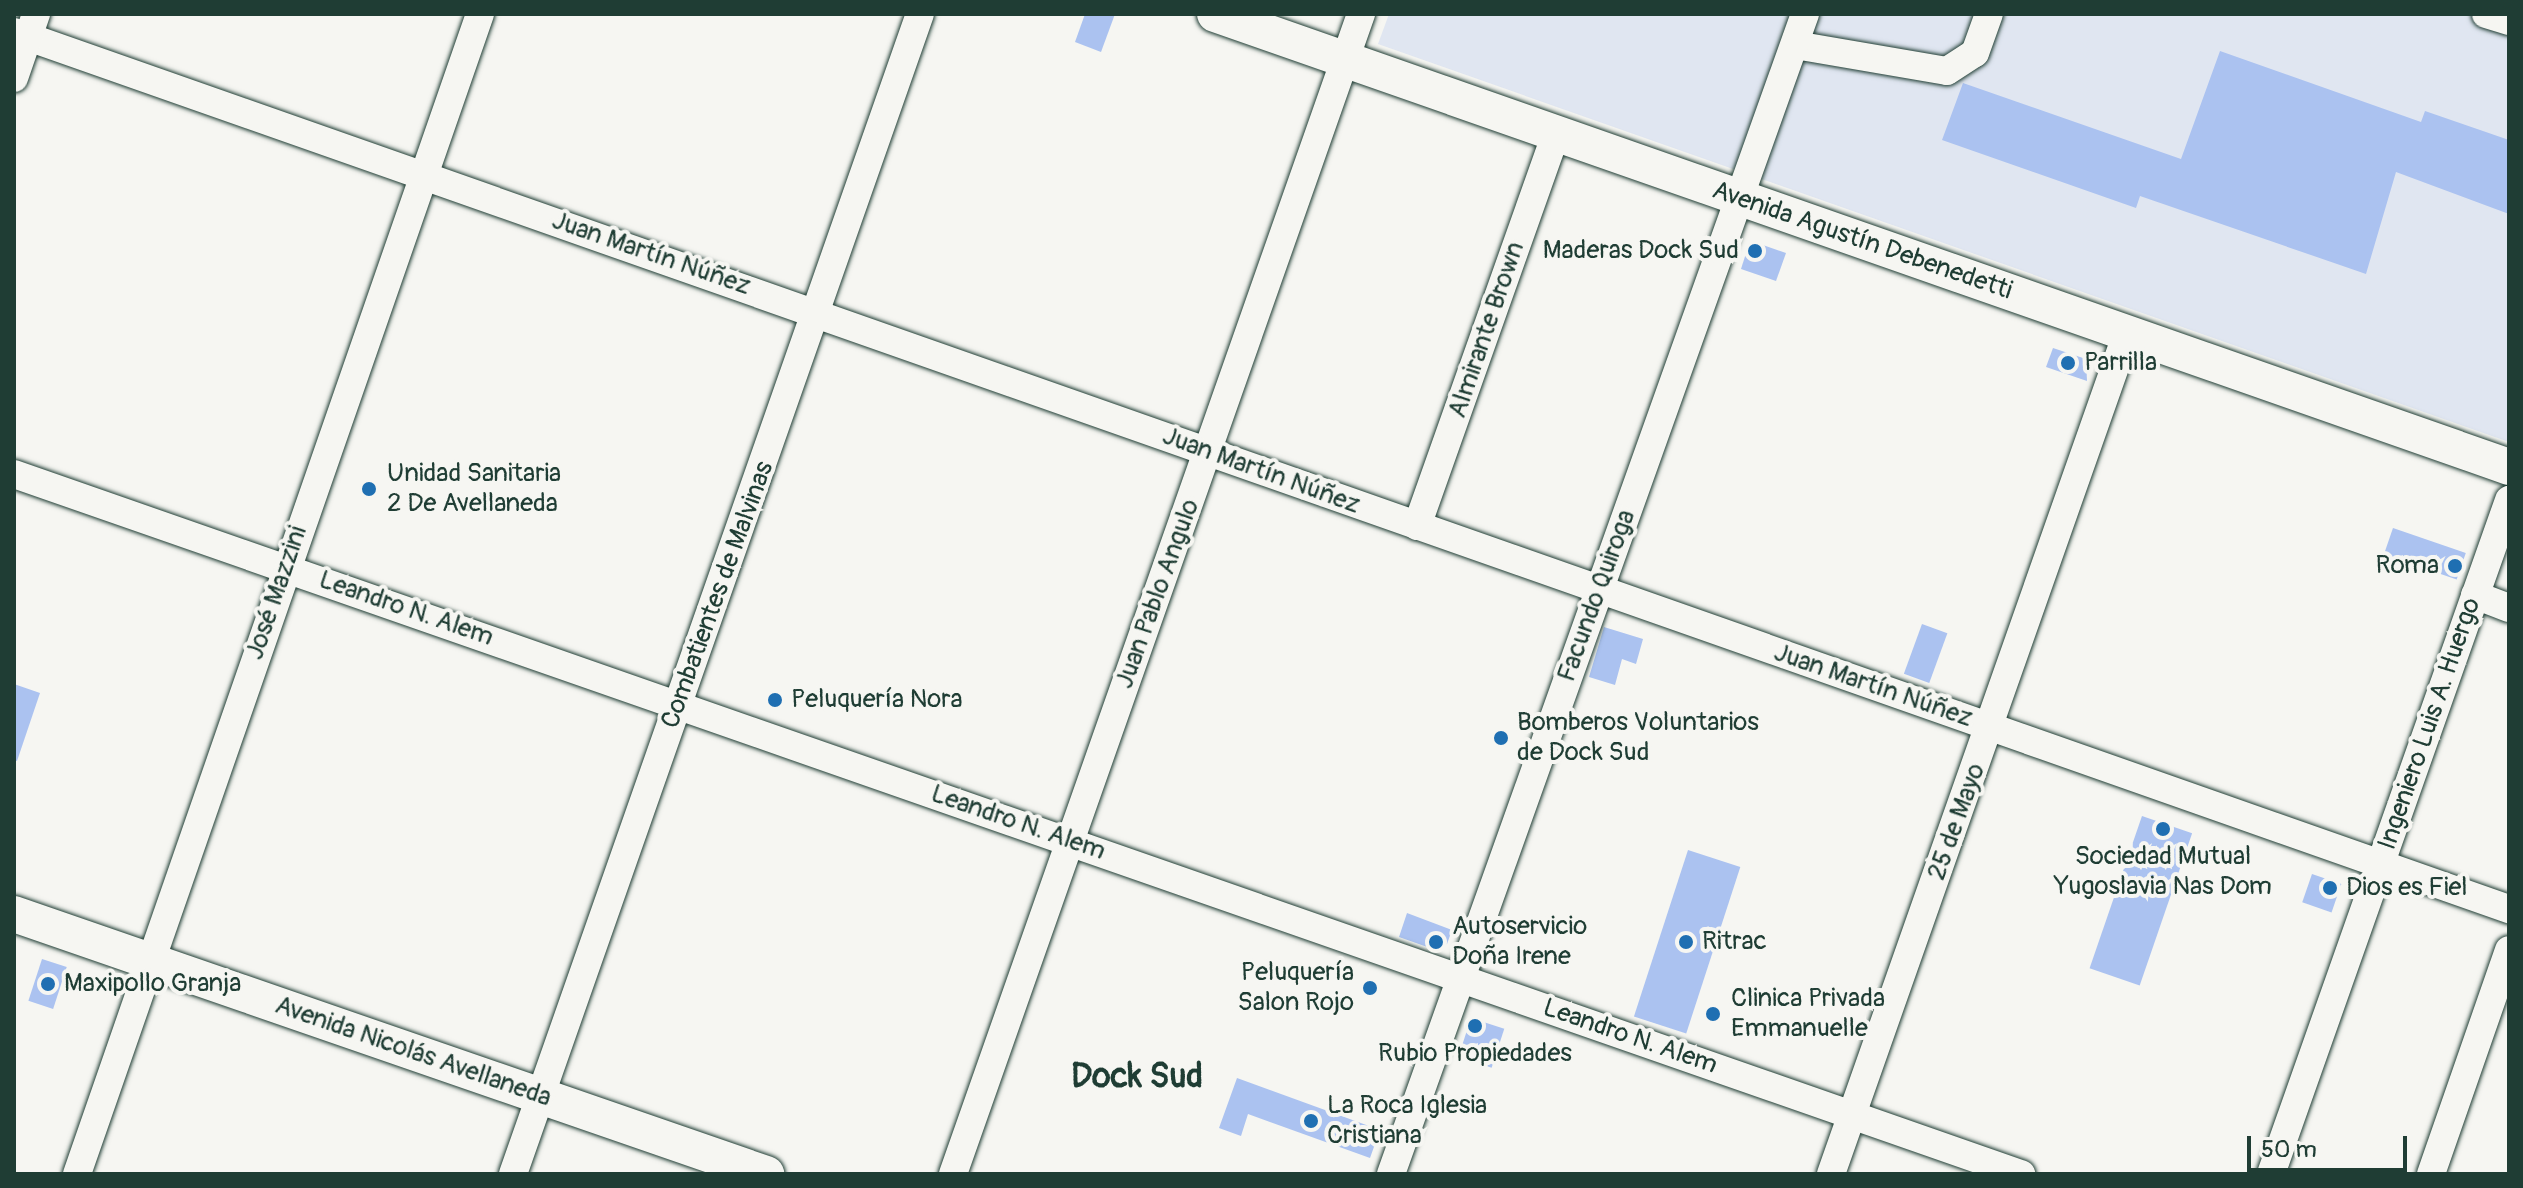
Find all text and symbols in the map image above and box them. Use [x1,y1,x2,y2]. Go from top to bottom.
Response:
street label: Avenida Agustín Debenedetti [1708,175,2016,307]
street label: Juan Martín Núñez [548,205,754,303]
place label: Maderas Dock Sud [1543,235,1739,267]
street label: Almirante Brown [1442,238,1532,422]
marker: Maderas Dock Sud [1746,242,1764,260]
place label: Parrilla [2084,347,2157,379]
marker: Parrilla [2059,354,2077,372]
street label: Juan Martín Núñez [1158,421,1364,521]
street label: Combatientes de Malvinas [655,457,781,733]
place label: Unidad Sanitaria 2 De Avellaneda [387,458,561,520]
marker: Unidad Sanitaria 2 De Avellaneda [358,478,380,500]
street label: Juan Pablo Angulo [1109,495,1207,693]
street label: Facundo Quiroga [1551,506,1643,686]
street label: José Mazzini [240,522,314,664]
place label: Roma [2376,550,2439,582]
marker: Roma [2446,557,2464,575]
street label: Leandro N. Alem [315,565,497,653]
street label: Ingeniero Luis A. Huergo [2372,594,2488,854]
street label: Juan Martín Núñez [1770,637,1976,735]
place label: Peluquería Nora [791,684,963,716]
marker: Peluquería Nora [766,691,784,709]
place label: Bomberos Voluntarios de Dock Sud [1517,707,1759,768]
marker: Bomberos Voluntarios de Dock Sud [1492,729,1510,747]
street label: 25 de Mayo [1922,760,1992,884]
street label: Leandro N. Alem [927,779,1109,867]
marker: Sociedad Mutual Yugoslavia Nas Dom [2154,820,2172,838]
place label: Sociedad Mutual Yugoslavia Nas Dom [2054,841,2272,902]
place label: Dios es Fiel [2346,872,2468,904]
marker: Dios es Fiel [2321,879,2339,897]
place label: Autoservicio Doña Irene [1452,911,1587,972]
place label: Ritrac [1702,926,1767,958]
marker: Autoservicio Doña Irene [1427,933,1445,951]
marker: Ritrac [1677,933,1695,951]
place label: Peluquería Salon Rojo [1238,957,1354,1018]
place label: Maxipollo Granja [64,968,241,1000]
marker: Maxipollo Granja [39,975,57,993]
marker: Peluquería Salon Rojo [1361,979,1379,997]
place label: Clinica Privada Emmanuelle [1731,983,1885,1044]
street label: Avenida Nicolás Avellaneda [271,990,555,1114]
street label: Leandro N. Alem [1539,993,1721,1081]
marker: Clinica Privada Emmanuelle [1702,1003,1724,1025]
marker: Rubio Propiedades [1466,1017,1484,1035]
place label: Rubio Propiedades [1378,1038,1572,1070]
district label: Dock Sud [1071,1057,1203,1097]
place label: La Roca Iglesia Cristiana [1327,1090,1487,1152]
marker: La Roca Iglesia Cristiana [1302,1112,1320,1130]
scale bar [2251,1120,2411,1170]
text: 50 m [2261,1135,2317,1164]

